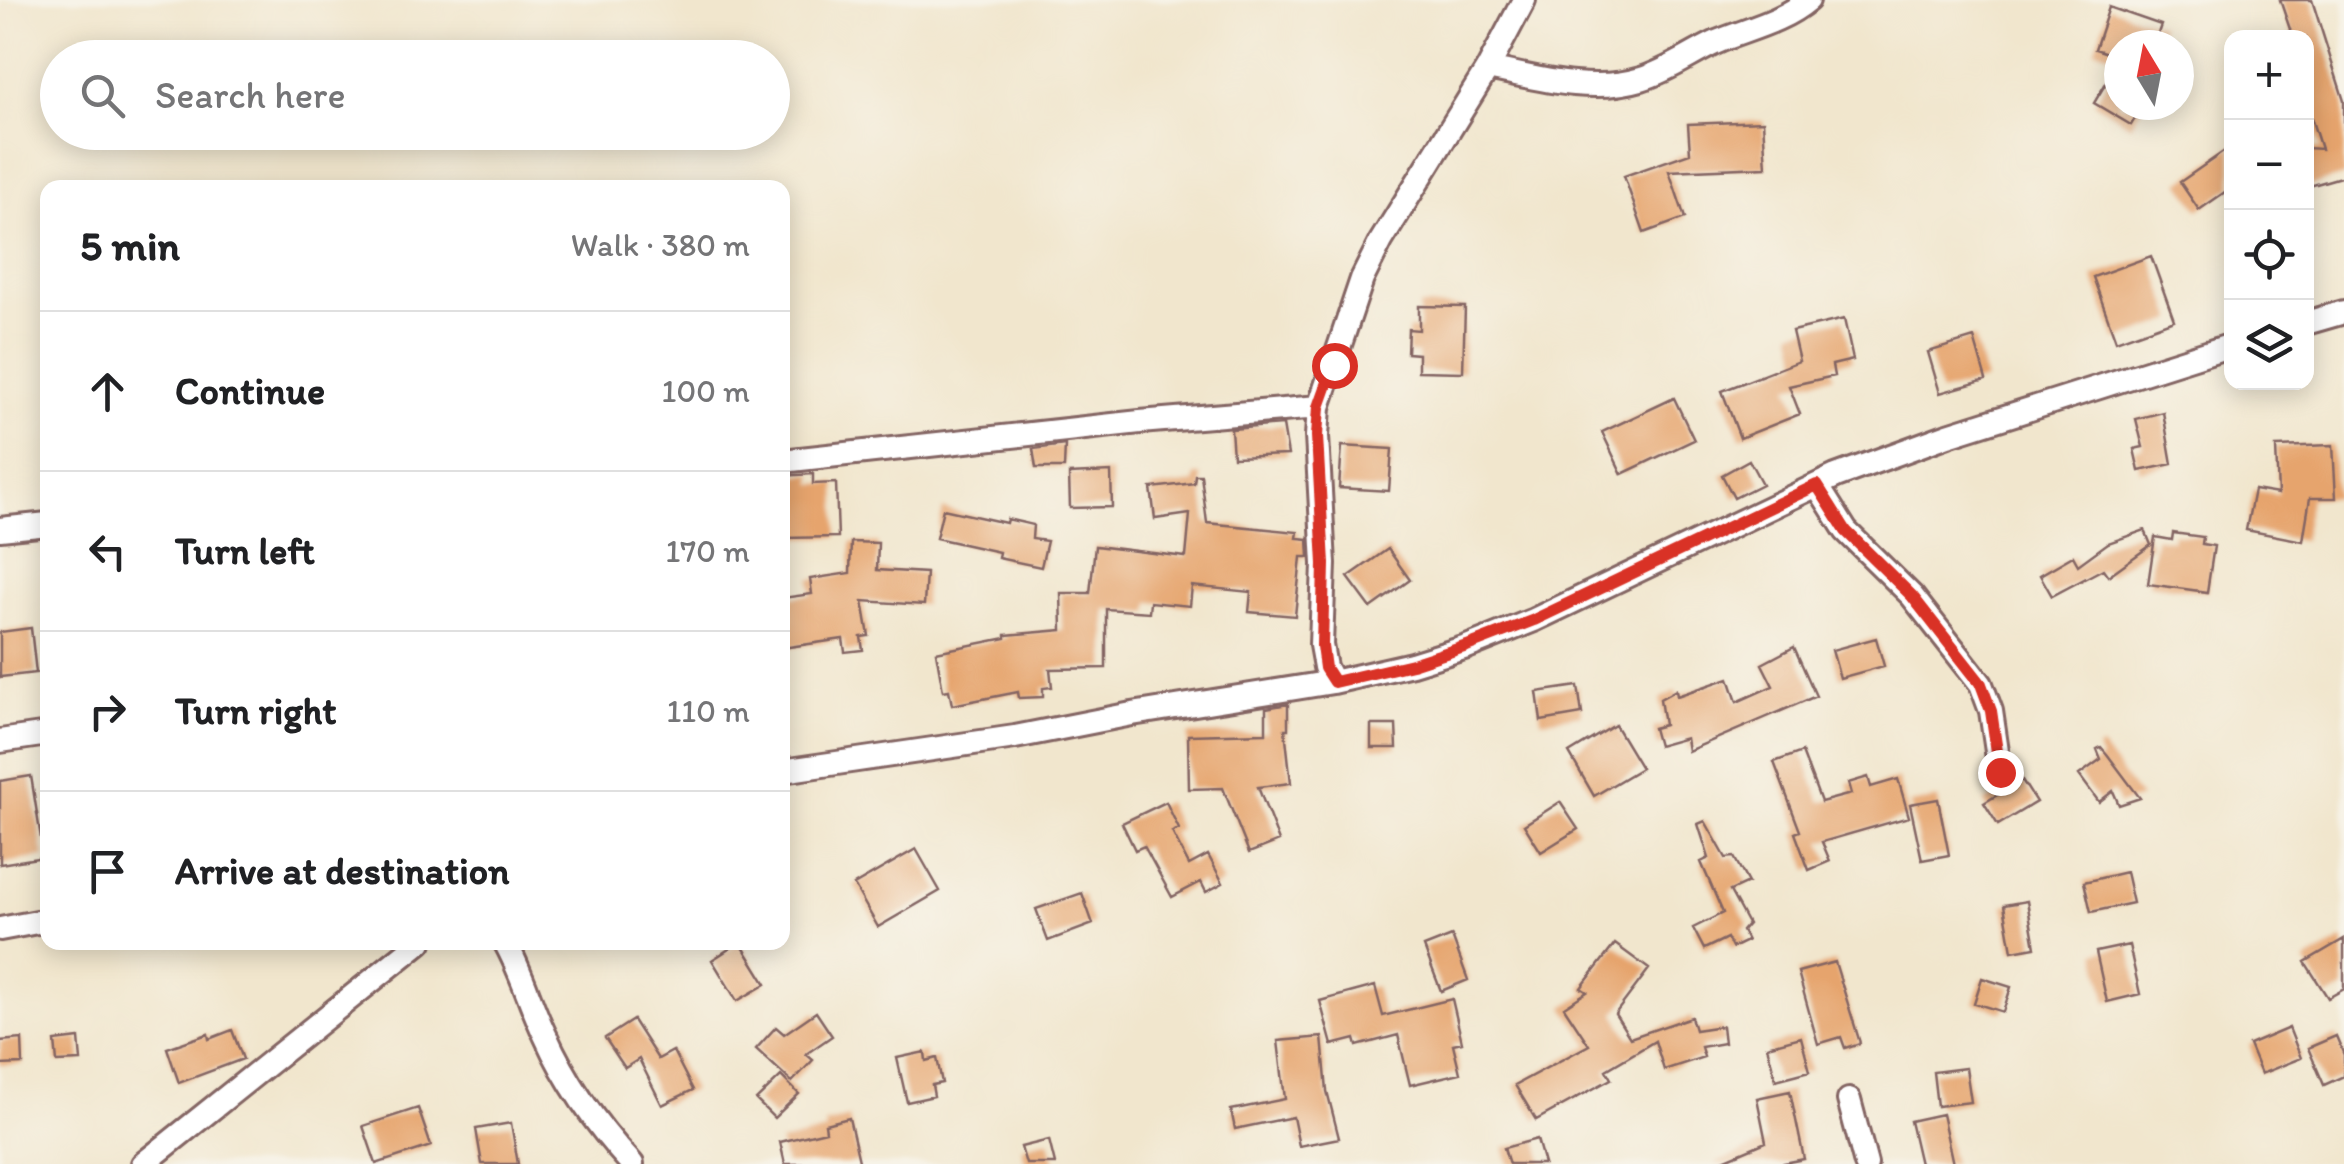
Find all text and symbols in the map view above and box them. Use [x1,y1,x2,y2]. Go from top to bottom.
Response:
north arrow [2104,30,2194,120]
map controls [2224,30,2314,390]
button: + [2224,30,2314,120]
search box [40,40,790,150]
icon: search [75,68,130,123]
text: Search here [155,72,346,118]
button: − [2224,120,2314,210]
button: locate [2224,210,2314,300]
text: 5 min [80,220,180,271]
text: Walk · 380 m [571,226,750,264]
button: layers [2224,300,2314,390]
route start [1312,343,1358,389]
icon: ahead [80,364,135,419]
text: Continue [175,368,325,414]
text: 100 m [662,372,750,410]
icon: left [80,524,135,579]
text: Turn left [175,528,315,574]
text: 170 m [665,532,750,570]
icon: right [80,684,135,739]
text: Turn right [175,688,337,734]
text: 110 m [666,692,750,730]
route end [1978,750,2024,796]
icon: arrive [80,844,135,899]
text: Arrive at destination [175,848,510,894]

